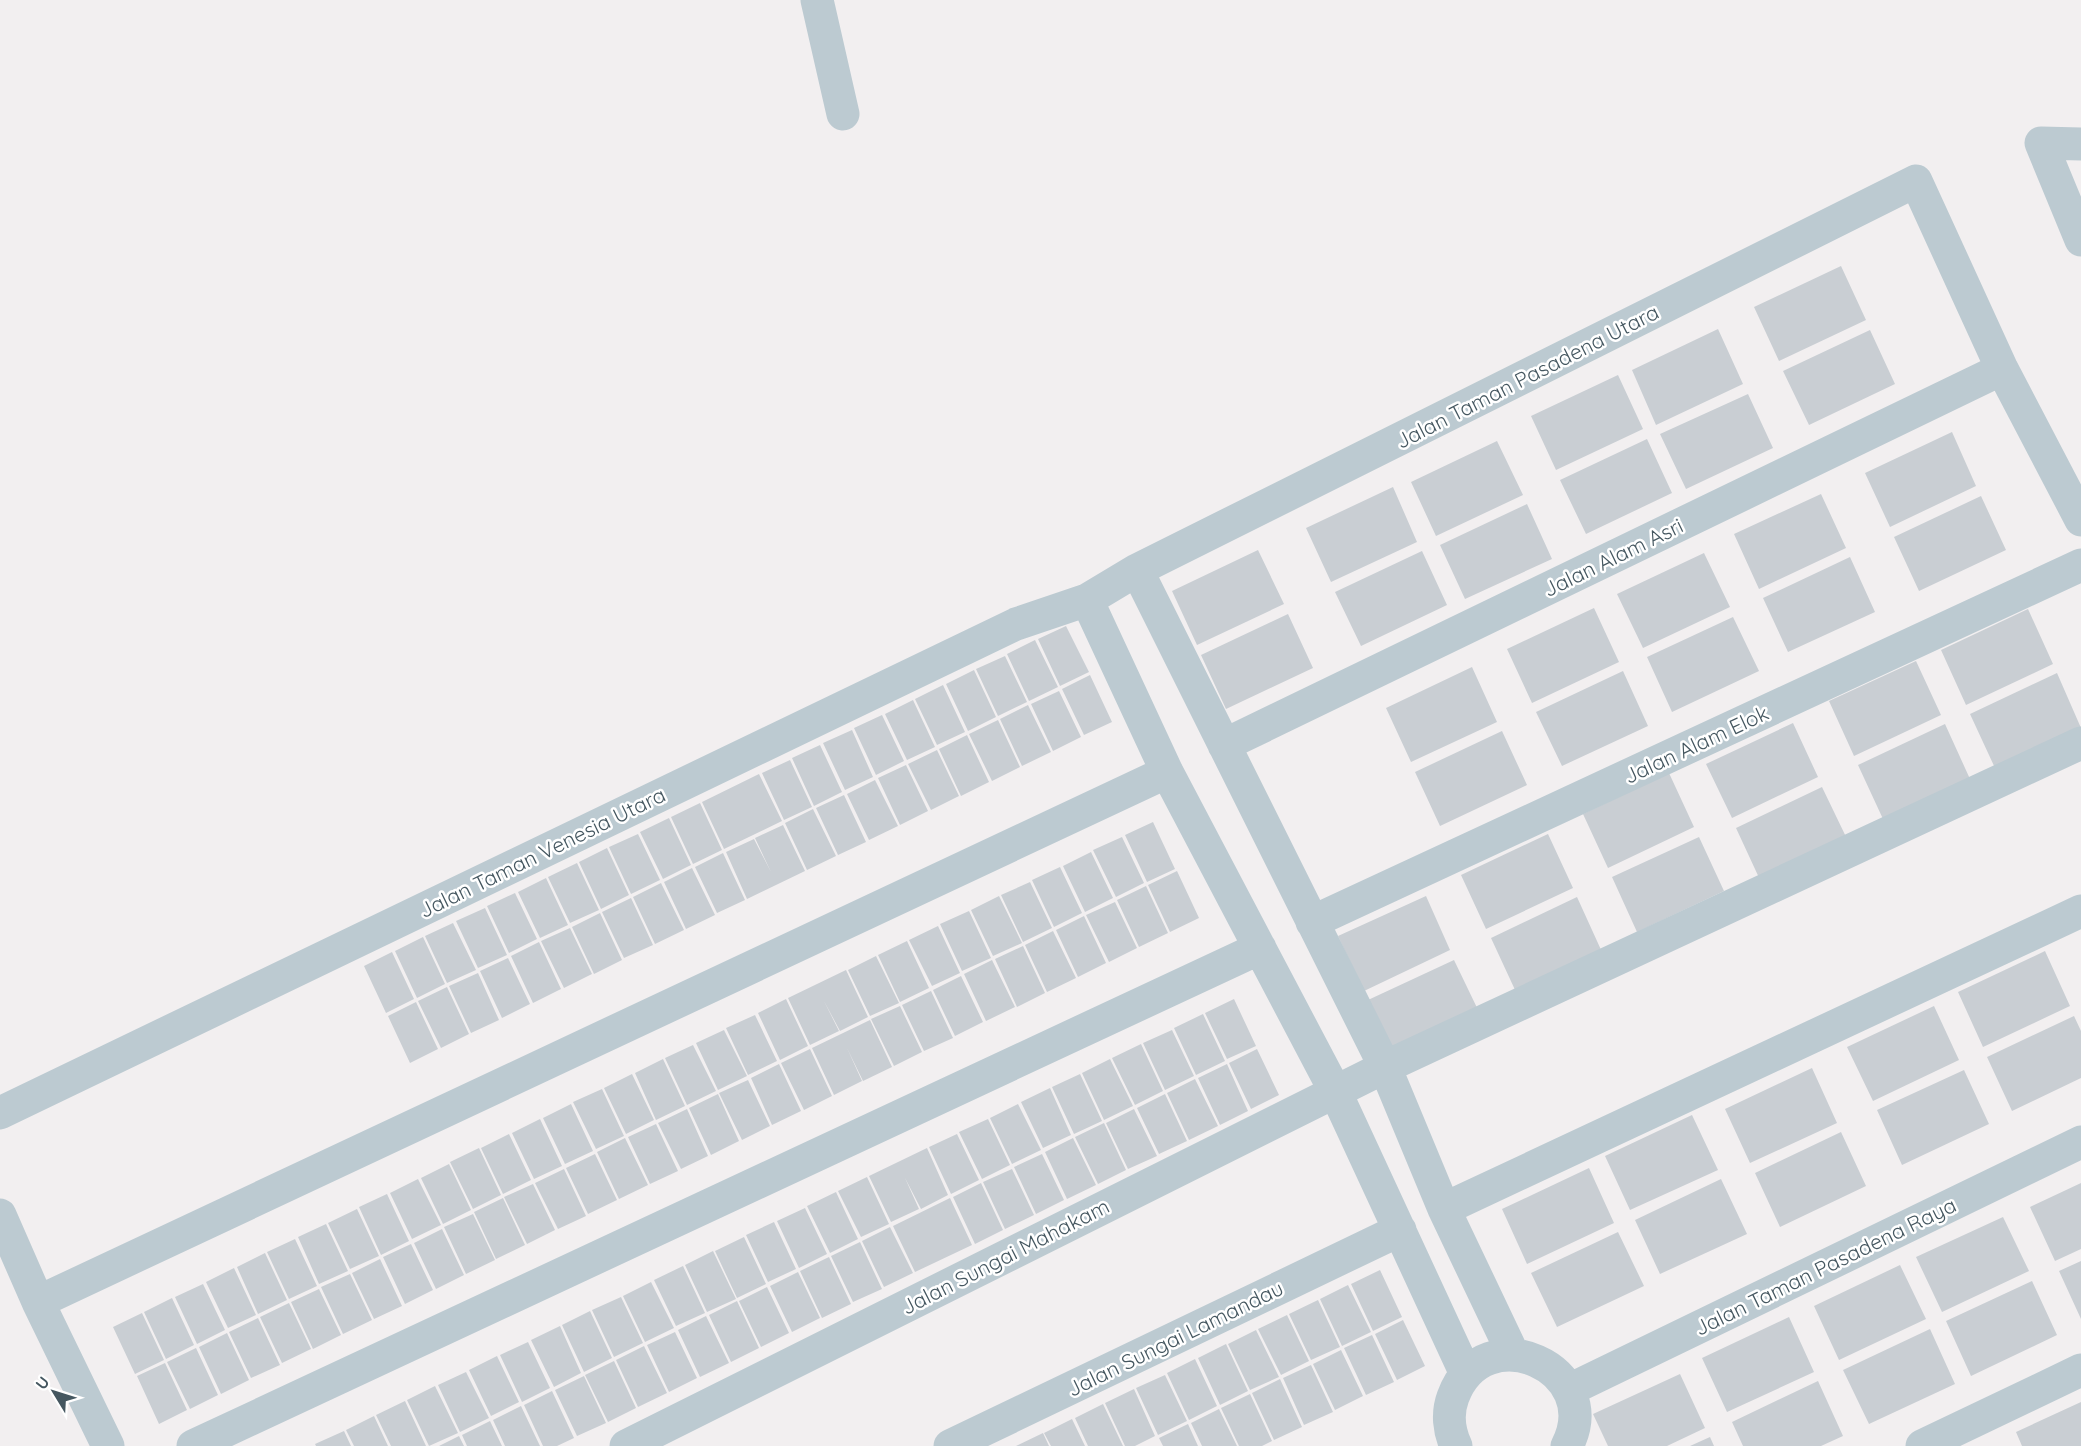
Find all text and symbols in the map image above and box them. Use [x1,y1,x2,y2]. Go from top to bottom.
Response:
street label: Jalan Taman Pasadena Utara [1391,298,1663,454]
street label: Jalan Alam Asri [1539,512,1687,602]
street label: Jalan Alam Elok [1620,699,1772,789]
street label: Jalan Taman Venesia Utara [415,781,669,923]
street label: Jalan Taman Pasadena Raya [1690,1191,1960,1341]
street label: Jalan Sungai Mahakam [897,1192,1113,1320]
street label: Jalan Sungai Lamandau [1063,1274,1287,1402]
north arrow [24,1362,84,1422]
text: U [31,1372,54,1393]

